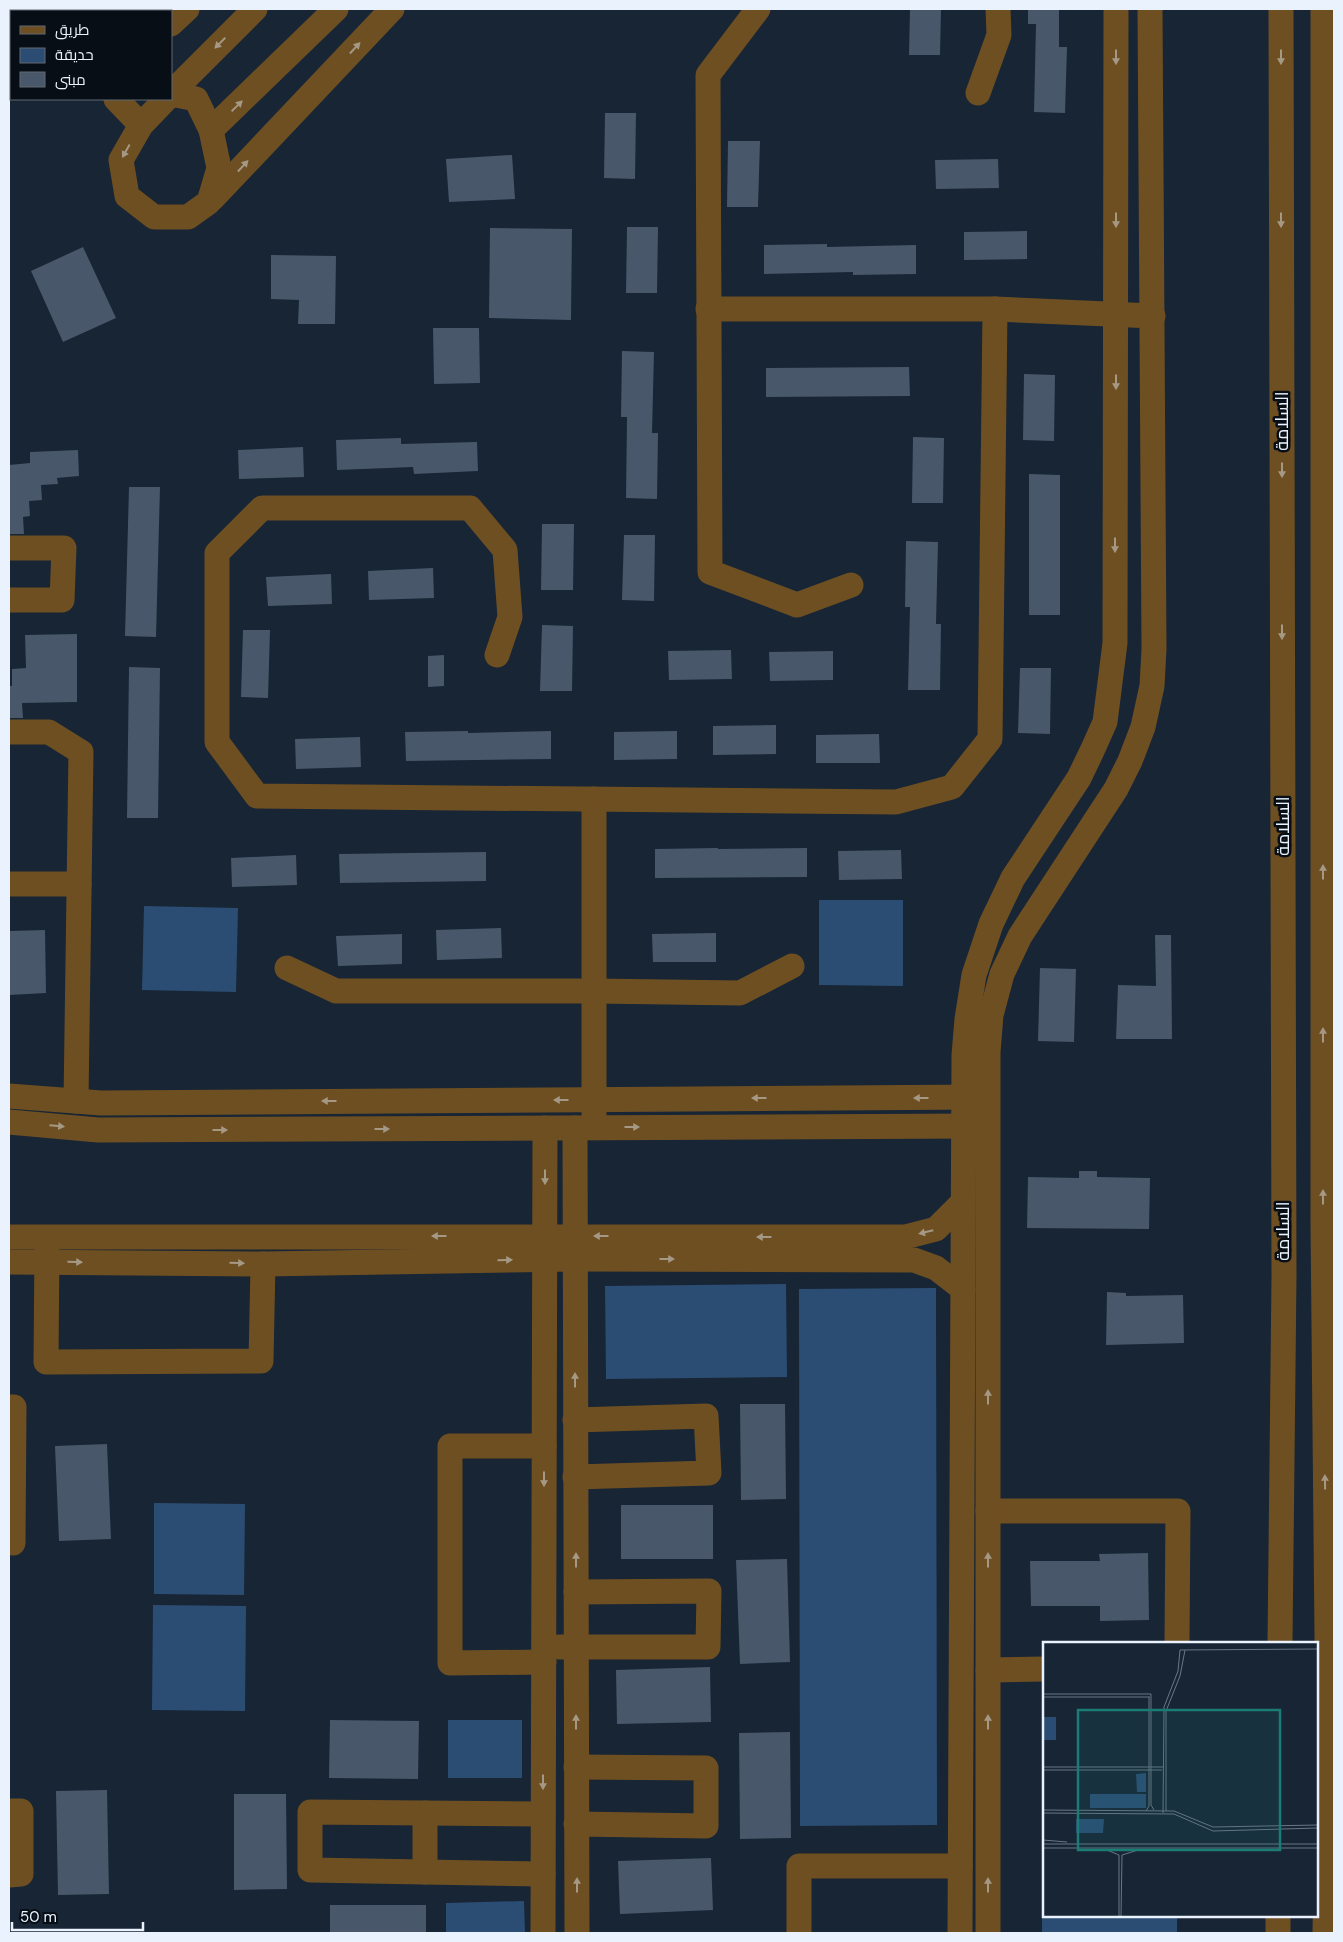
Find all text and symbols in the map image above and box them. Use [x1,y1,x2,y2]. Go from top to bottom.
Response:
legend [10,10,172,100]
text: طريق [55,20,89,40]
one-way arrow [214,37,226,49]
one-way arrow [349,43,361,55]
text: حديقة [55,45,94,65]
one-way arrow [1112,50,1120,66]
one-way arrow [1277,50,1285,66]
text: مبنى [55,70,86,90]
one-way arrow [230,100,242,112]
one-way arrow [122,144,130,158]
one-way arrow [237,161,249,173]
one-way arrow [1112,212,1120,228]
one-way arrow [1277,212,1285,228]
one-way arrow [1112,375,1120,391]
street label: السلامة [1270,391,1294,451]
one-way arrow [1278,462,1286,478]
one-way arrow [1111,537,1119,553]
one-way arrow [1278,625,1286,641]
street label: السلامة [1271,796,1295,856]
one-way arrow [1319,864,1327,880]
one-way arrow [1319,1026,1327,1042]
one-way arrow [913,1094,929,1102]
one-way arrow [751,1095,767,1103]
one-way arrow [553,1096,569,1104]
one-way arrow [321,1097,337,1105]
one-way arrow [50,1123,66,1131]
one-way arrow [624,1123,640,1131]
one-way arrow [374,1125,390,1133]
one-way arrow [212,1126,228,1134]
one-way arrow [541,1169,549,1185]
one-way arrow [1319,1189,1327,1205]
street label: السلامة [1271,1201,1295,1261]
one-way arrow [918,1228,933,1236]
one-way arrow [431,1232,447,1240]
one-way arrow [593,1232,609,1240]
one-way arrow [756,1233,772,1241]
one-way arrow [660,1255,676,1263]
one-way arrow [497,1256,513,1264]
one-way arrow [67,1258,83,1266]
one-way arrow [230,1259,246,1267]
one-way arrow [571,1371,579,1387]
one-way arrow [984,1389,992,1405]
one-way arrow [540,1471,548,1487]
one-way arrow [1321,1474,1329,1490]
one-way arrow [572,1551,580,1567]
one-way arrow [984,1551,992,1567]
inset map [1043,1642,1318,1917]
one-way arrow [572,1714,580,1730]
one-way arrow [984,1714,992,1730]
one-way arrow [539,1774,547,1790]
one-way arrow [573,1876,581,1892]
one-way arrow [984,1876,992,1892]
scale bar [12,1900,144,1932]
text: 50 m [20,1907,57,1927]

